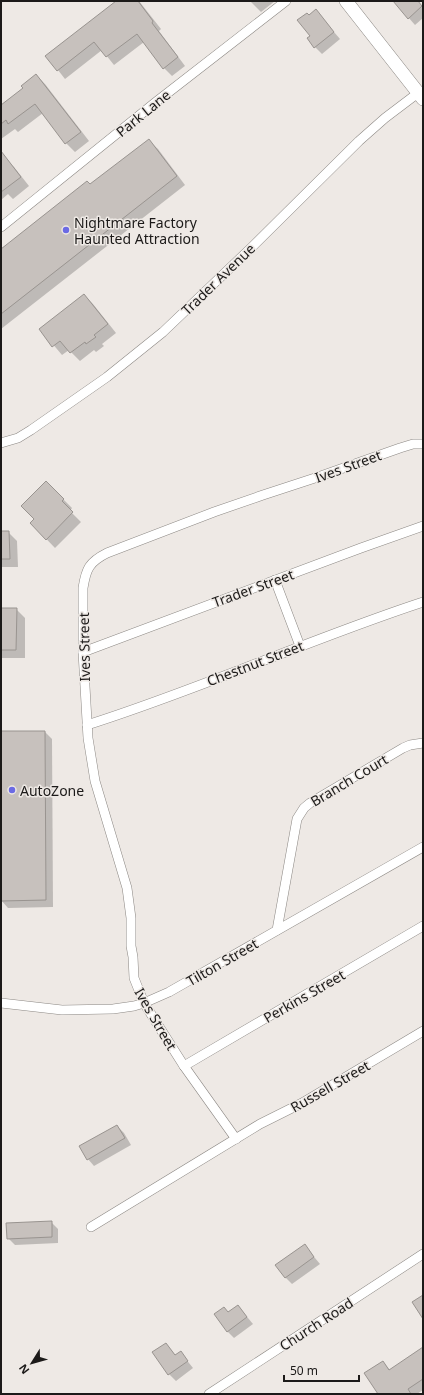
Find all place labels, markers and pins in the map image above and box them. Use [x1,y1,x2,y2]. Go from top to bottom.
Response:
place label: Nightmare Factory Haunted Attraction [74,213,200,248]
marker: Nightmare Factory Haunted Attraction [61,225,71,235]
place label: AutoZone [20,781,84,800]
marker: AutoZone [7,785,17,795]

